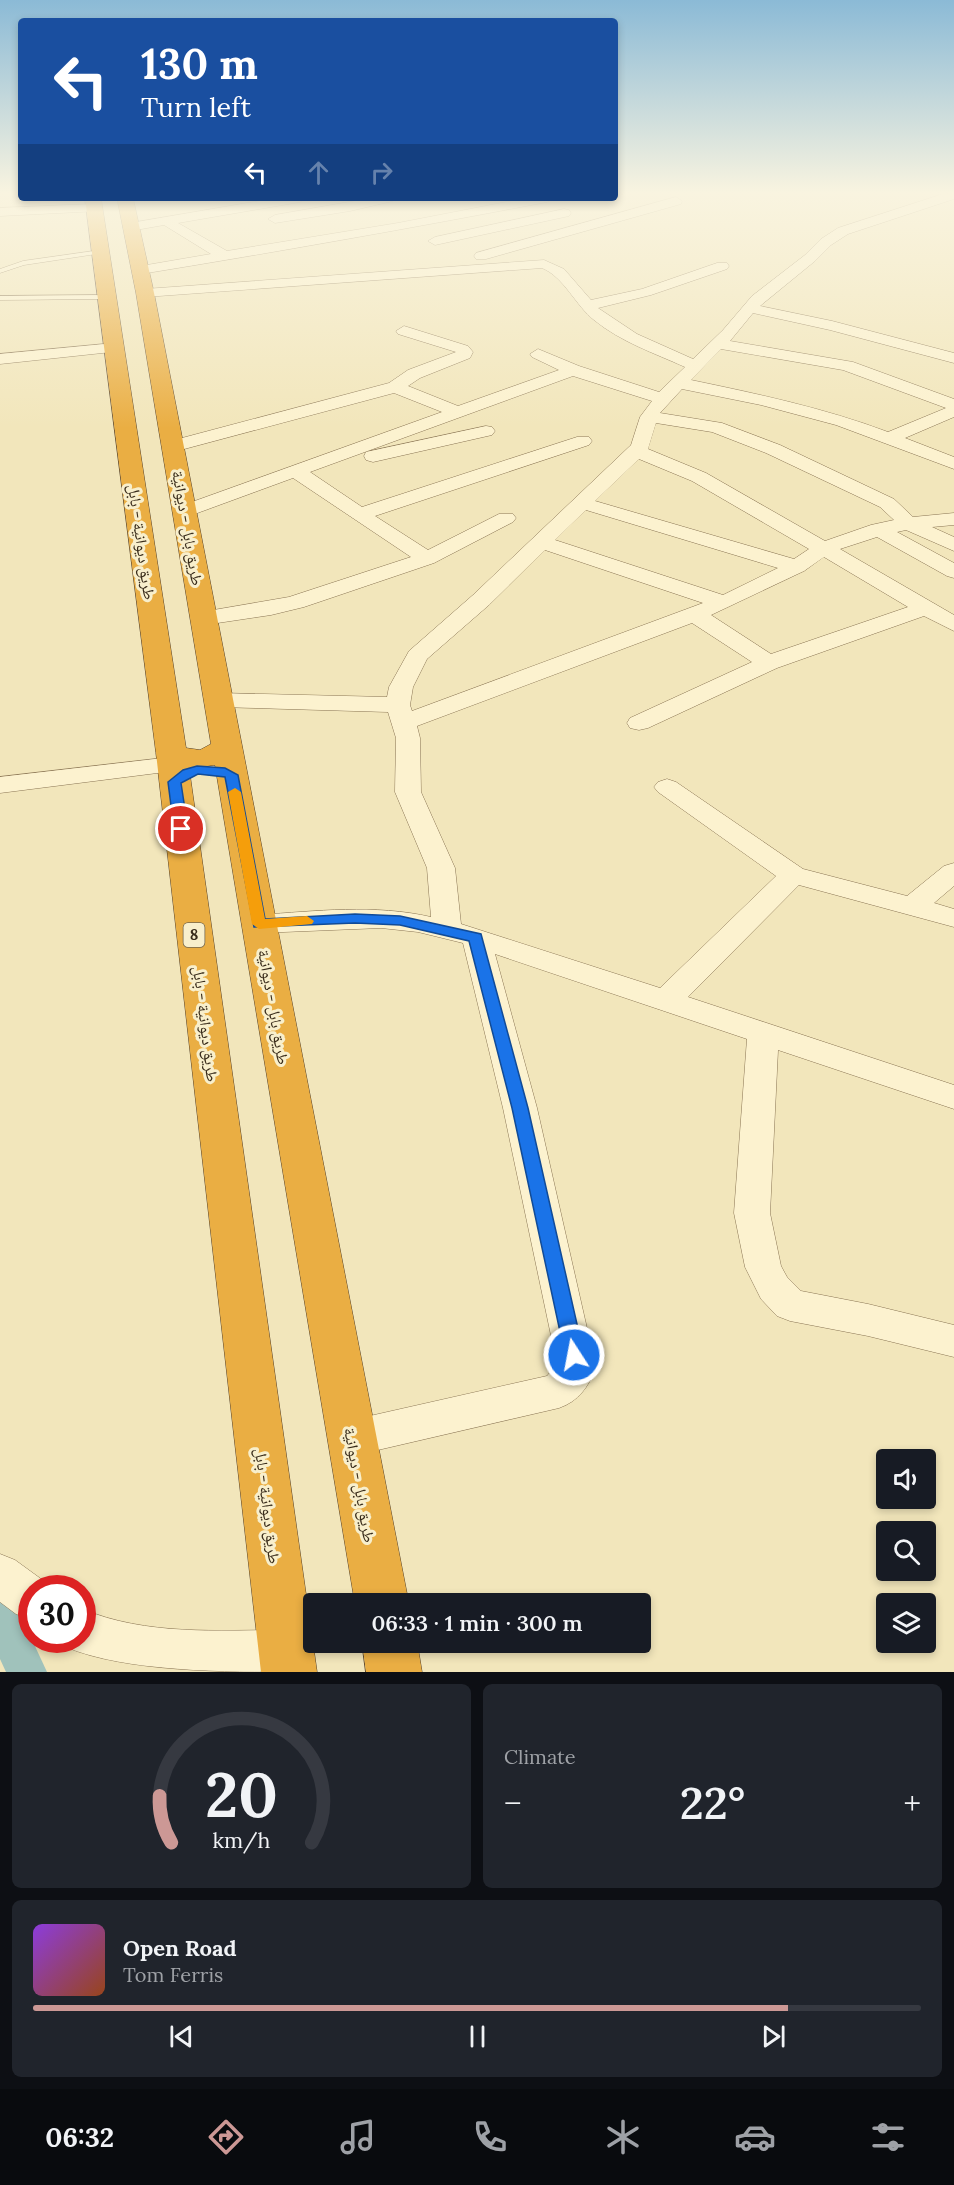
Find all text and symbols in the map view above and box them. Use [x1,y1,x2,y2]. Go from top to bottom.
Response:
text: 130 m [141,37,258,91]
icon: left [42,42,120,120]
text: Turn left [141,90,251,124]
icon: left [239,156,272,189]
icon: ahead [302,156,335,189]
icon: right [365,156,398,189]
street label: طريق بابل - ديوانية [167,469,208,587]
street label: طريق ديوانية - بابل [123,483,160,601]
pin [155,803,206,854]
icon: arrive [164,812,197,845]
road number: 8 [184,923,204,947]
street label: طريق بابل - ديوانية [253,948,294,1066]
street label: طريق ديوانية - بابل [188,965,223,1083]
position arrow [542,1323,606,1387]
street label: طريق بابل - ديوانية [339,1426,380,1544]
street label: طريق ديوانية - بابل [250,1447,285,1565]
map controls [876,1449,936,1653]
button: sound [876,1449,936,1509]
button: search [876,1521,936,1581]
speed limit sign: 30 [18,1575,96,1653]
button: layers [876,1593,936,1653]
text: 06:33 · 1 min · 300 m [371,1609,583,1637]
text: Climate [504,1744,576,1769]
text: 20 [205,1754,278,1834]
text: 22° [680,1774,745,1831]
text: − [504,1782,522,1824]
text: + [904,1782,921,1824]
text: km/h [213,1826,271,1854]
text: Open Road [123,1934,237,1962]
text: Tom Ferris [123,1962,223,1987]
icon: previous [165,2020,198,2053]
icon: pause [461,2020,494,2053]
icon: next [757,2020,790,2053]
icon: directions [205,2116,247,2158]
icon: music [337,2116,379,2158]
icon: phone [469,2116,511,2158]
icon: climate [602,2116,644,2158]
icon: car [734,2116,776,2158]
icon: filters [867,2116,909,2158]
text: 06:32 [45,2120,114,2154]

